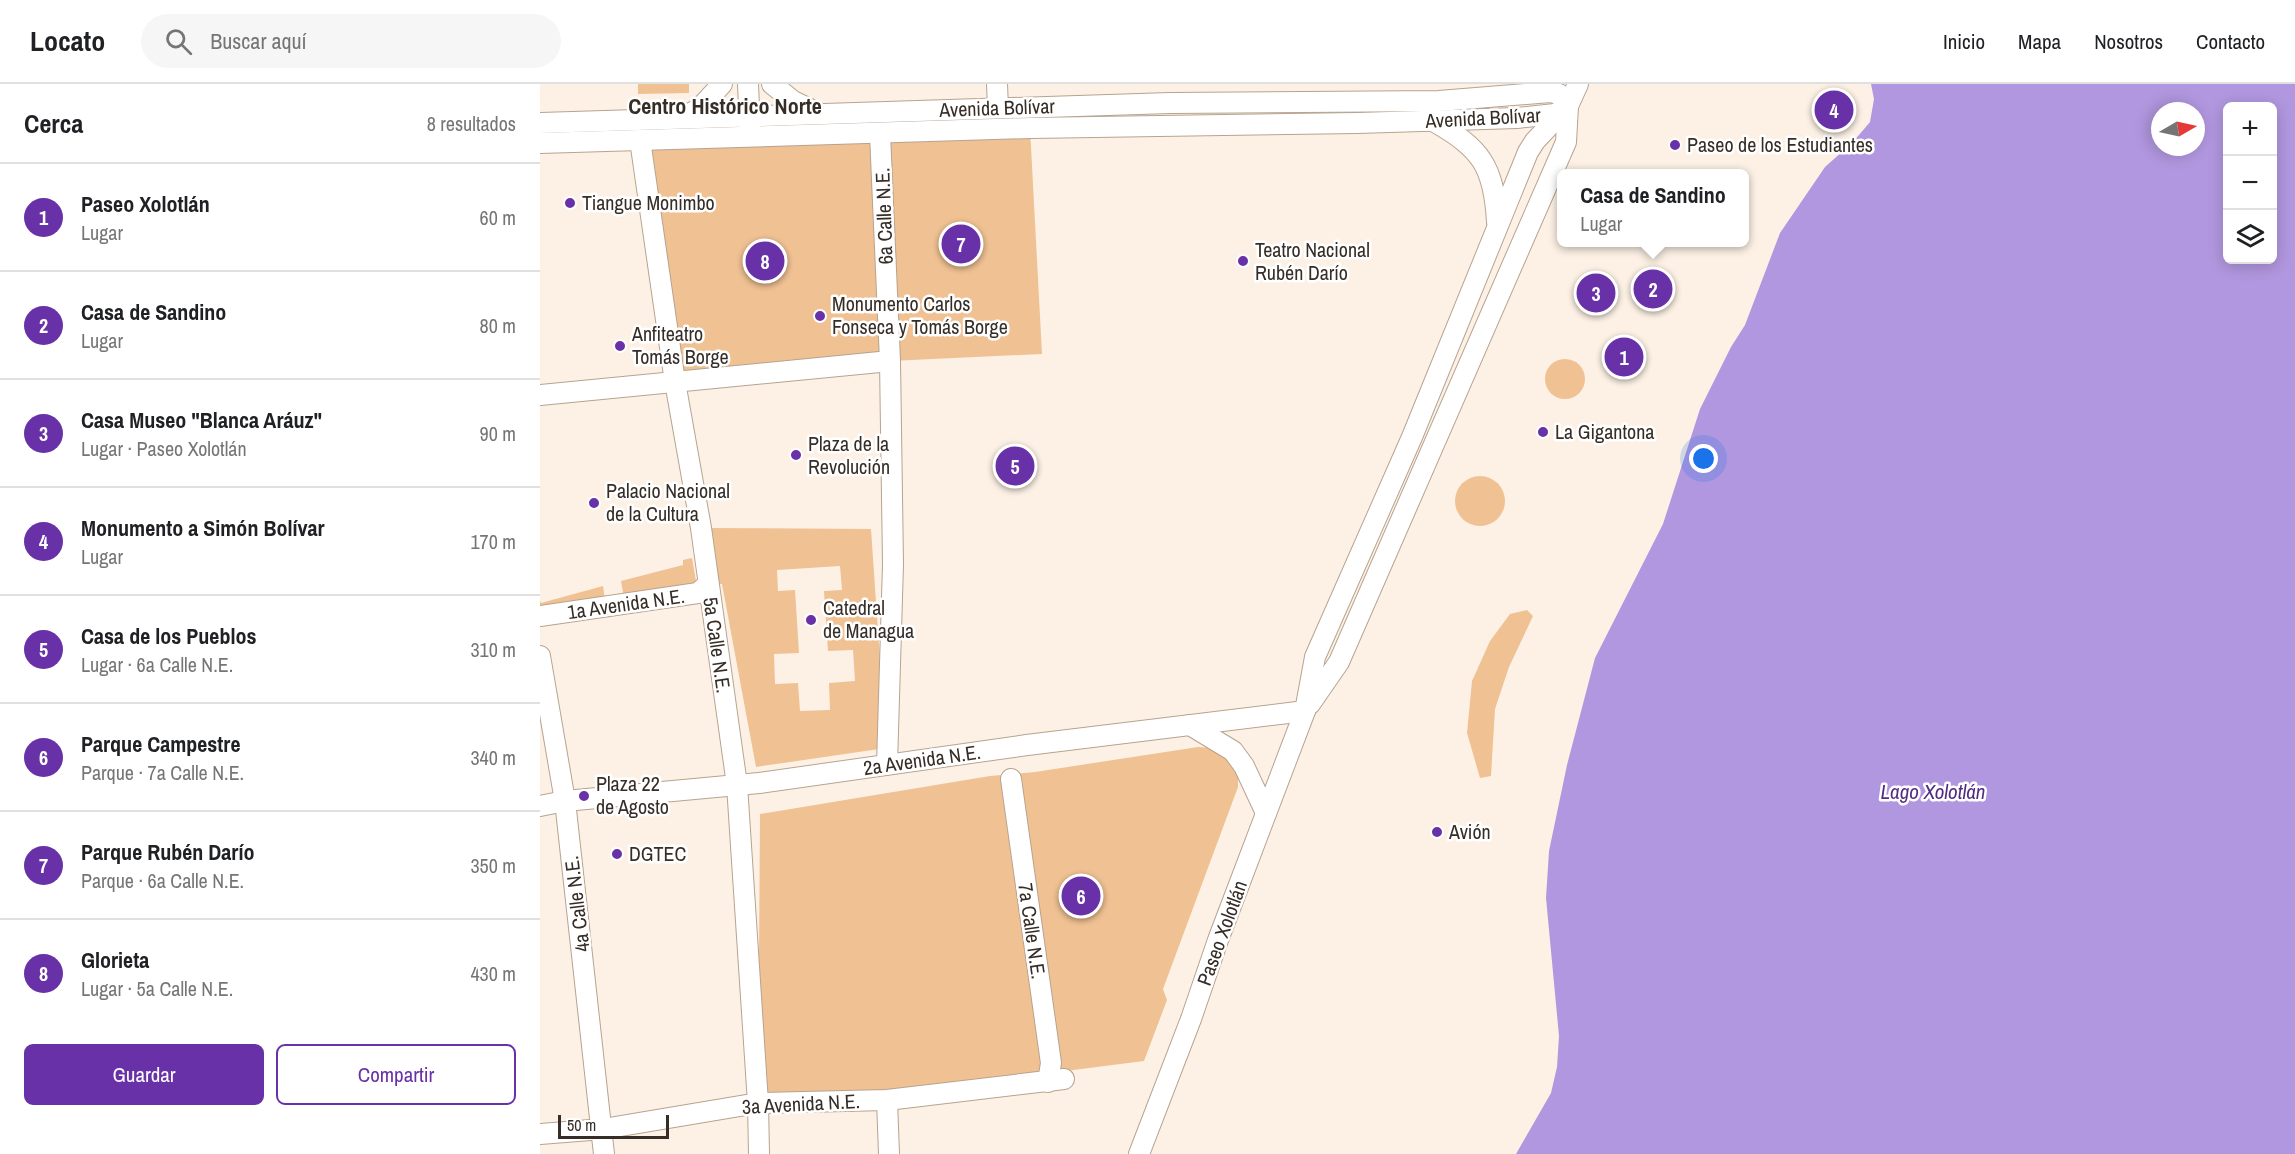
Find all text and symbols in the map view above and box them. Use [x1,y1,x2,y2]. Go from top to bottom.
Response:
search box [141,14,561,68]
text: Locato [30,22,105,60]
icon: search [162,25,195,58]
text: Buscar aquí [210,26,307,56]
text: Inicio [1943,27,1985,56]
text: Mapa [2018,27,2061,56]
text: Nosotros [2094,27,2163,56]
text: Contacto [2196,27,2265,56]
pin: 4 [1814,87,1854,132]
district label: Centro Histórico Norte [628,91,822,121]
street label: Avenida Bolívar [938,92,1056,123]
street label: Avenida Bolívar [1424,101,1542,134]
north arrow [2151,102,2205,156]
map controls [2223,102,2277,264]
button: + [2223,102,2277,156]
text: Cerca [24,106,83,141]
text: 8 resultados [427,110,516,137]
place label: Paseo de los Estudiantes [1687,131,1873,158]
marker: Paseo de los Estudiantes [1668,138,1682,152]
button: − [2223,156,2277,210]
street label: 6a Calle N.E. [868,167,899,265]
popup [1557,169,1749,247]
text: Casa de Sandino [1580,180,1726,210]
text: Paseo Xolotlán [81,189,210,219]
place label: Tiangue Monimbo [582,189,715,216]
marker: Tiangue Monimbo [563,196,577,210]
text: 1 [39,204,48,231]
text: 60 m [480,204,516,231]
text: Lugar [1580,210,1622,237]
button: layers [2223,210,2277,264]
text: Lugar [81,219,123,246]
pin: 7 [942,222,980,266]
place label: Teatro Nacional Rubén Darío [1255,236,1370,286]
pin: 8 [746,238,784,284]
marker: Teatro Nacional Rubén Darío [1236,254,1250,268]
pin: 2 [1634,266,1672,312]
pin: 3 [1576,270,1616,316]
place label: Monumento Carlos Fonseca y Tomás Borge [832,290,1008,340]
text: Casa de Sandino [81,297,226,327]
marker: Monumento Carlos Fonseca y Tomás Borge [813,309,827,323]
text: 2 [39,312,48,339]
text: 80 m [480,312,516,339]
place label: Anfiteatro Tomás Borge [631,320,729,370]
text: Lugar [81,327,123,354]
pin: 1 [1604,334,1644,380]
marker: Anfiteatro Tomás Borge [613,339,627,353]
text: Casa Museo "Blanca Aráuz" [81,405,322,435]
place label: La Gigantona [1555,418,1654,445]
text: 3 [39,420,48,447]
text: 90 m [480,420,516,447]
marker: La Gigantona [1536,425,1550,439]
place label: Plaza de la Revolución [808,430,890,480]
text: Lugar · Paseo Xolotlán [81,435,247,462]
pin: 5 [996,444,1034,488]
your location [1689,444,1718,473]
marker: Plaza de la Revolución [789,448,803,462]
place label: Palacio Nacional de la Cultura [606,477,730,527]
marker: Palacio Nacional de la Cultura [587,496,601,510]
text: Monumento a Simón Bolívar [81,513,325,543]
text: 4 [39,528,48,555]
text: 170 m [470,528,516,555]
text: Lugar [81,543,123,570]
street label: 1a Avenida N.E. [565,582,686,625]
place label: Catedral de Managua [823,594,914,644]
street label: 5a Calle N.E. [697,595,738,695]
marker: Catedral de Managua [804,613,818,627]
text: Casa de los Pueblos [81,621,256,651]
text: 5 [39,636,48,663]
text: 310 m [470,636,516,663]
text: Lugar · 6a Calle N.E. [81,651,233,678]
text: Parque Campestre [81,729,240,759]
street label: 2a Avenida N.E. [861,738,982,781]
text: 6 [39,744,48,771]
text: 340 m [470,744,516,771]
text: Parque · 7a Calle N.E. [81,759,244,786]
place label: Plaza 22 de Agosto [596,770,669,820]
water label: Lago Xolotlán [1881,777,1985,806]
marker: Plaza 22 de Agosto [577,789,591,803]
place label: Avión [1448,818,1491,845]
marker: Avión [1430,825,1444,839]
text: Parque Rubén Darío [81,837,254,867]
place label: DGTEC [629,840,687,867]
marker: DGTEC [610,847,624,861]
text: 7 [39,852,48,879]
text: 350 m [470,852,516,879]
street label: 4a Calle N.E. [557,854,596,954]
text: Parque · 6a Calle N.E. [81,867,244,894]
pin: 6 [1062,874,1100,918]
street label: Paseo Xolotlán [1190,877,1253,989]
street label: 7a Calle N.E. [1012,881,1053,981]
text: Glorieta [81,945,149,975]
text: 8 [39,960,48,987]
text: 430 m [470,960,516,987]
text: Lugar · 5a Calle N.E. [81,975,233,1002]
button: Guardar [24,1044,264,1105]
button: Compartir [276,1044,516,1105]
street label: 3a Avenida N.E. [741,1087,861,1120]
scale bar [558,1112,669,1140]
text: 50 m [567,1114,596,1136]

